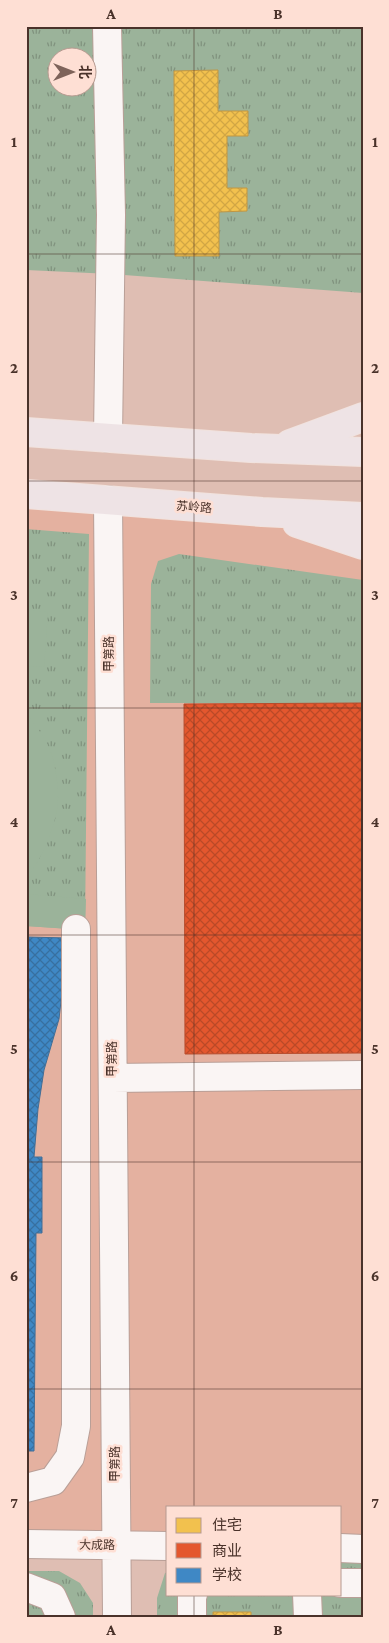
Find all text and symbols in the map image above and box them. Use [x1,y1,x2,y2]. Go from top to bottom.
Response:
text: A [105,5,116,22]
text: B [273,5,283,22]
north arrow [48,48,98,98]
text: 北 [77,65,93,79]
text: 1 [11,133,17,150]
text: 1 [372,133,378,150]
text: 2 [10,359,18,376]
text: 2 [371,359,379,376]
street label: 苏岭路 [176,499,212,515]
text: 3 [10,586,18,603]
text: 3 [371,586,379,603]
street label: 甲第路 [102,636,116,672]
text: 4 [10,813,19,830]
text: 4 [371,813,380,830]
text: 5 [10,1040,18,1057]
text: 5 [371,1040,379,1057]
street label: 甲第路 [105,1041,119,1077]
text: 6 [10,1267,18,1284]
text: 6 [371,1267,379,1284]
street label: 甲第路 [108,1446,122,1482]
text: 7 [10,1494,18,1511]
text: 7 [371,1494,379,1511]
legend [166,1506,342,1596]
text: 住宅 [212,1517,242,1533]
street label: 大成路 [79,1538,115,1552]
text: 商业 [212,1543,242,1559]
text: 学校 [212,1566,242,1583]
text: A [105,1621,116,1638]
text: B [273,1621,283,1638]

